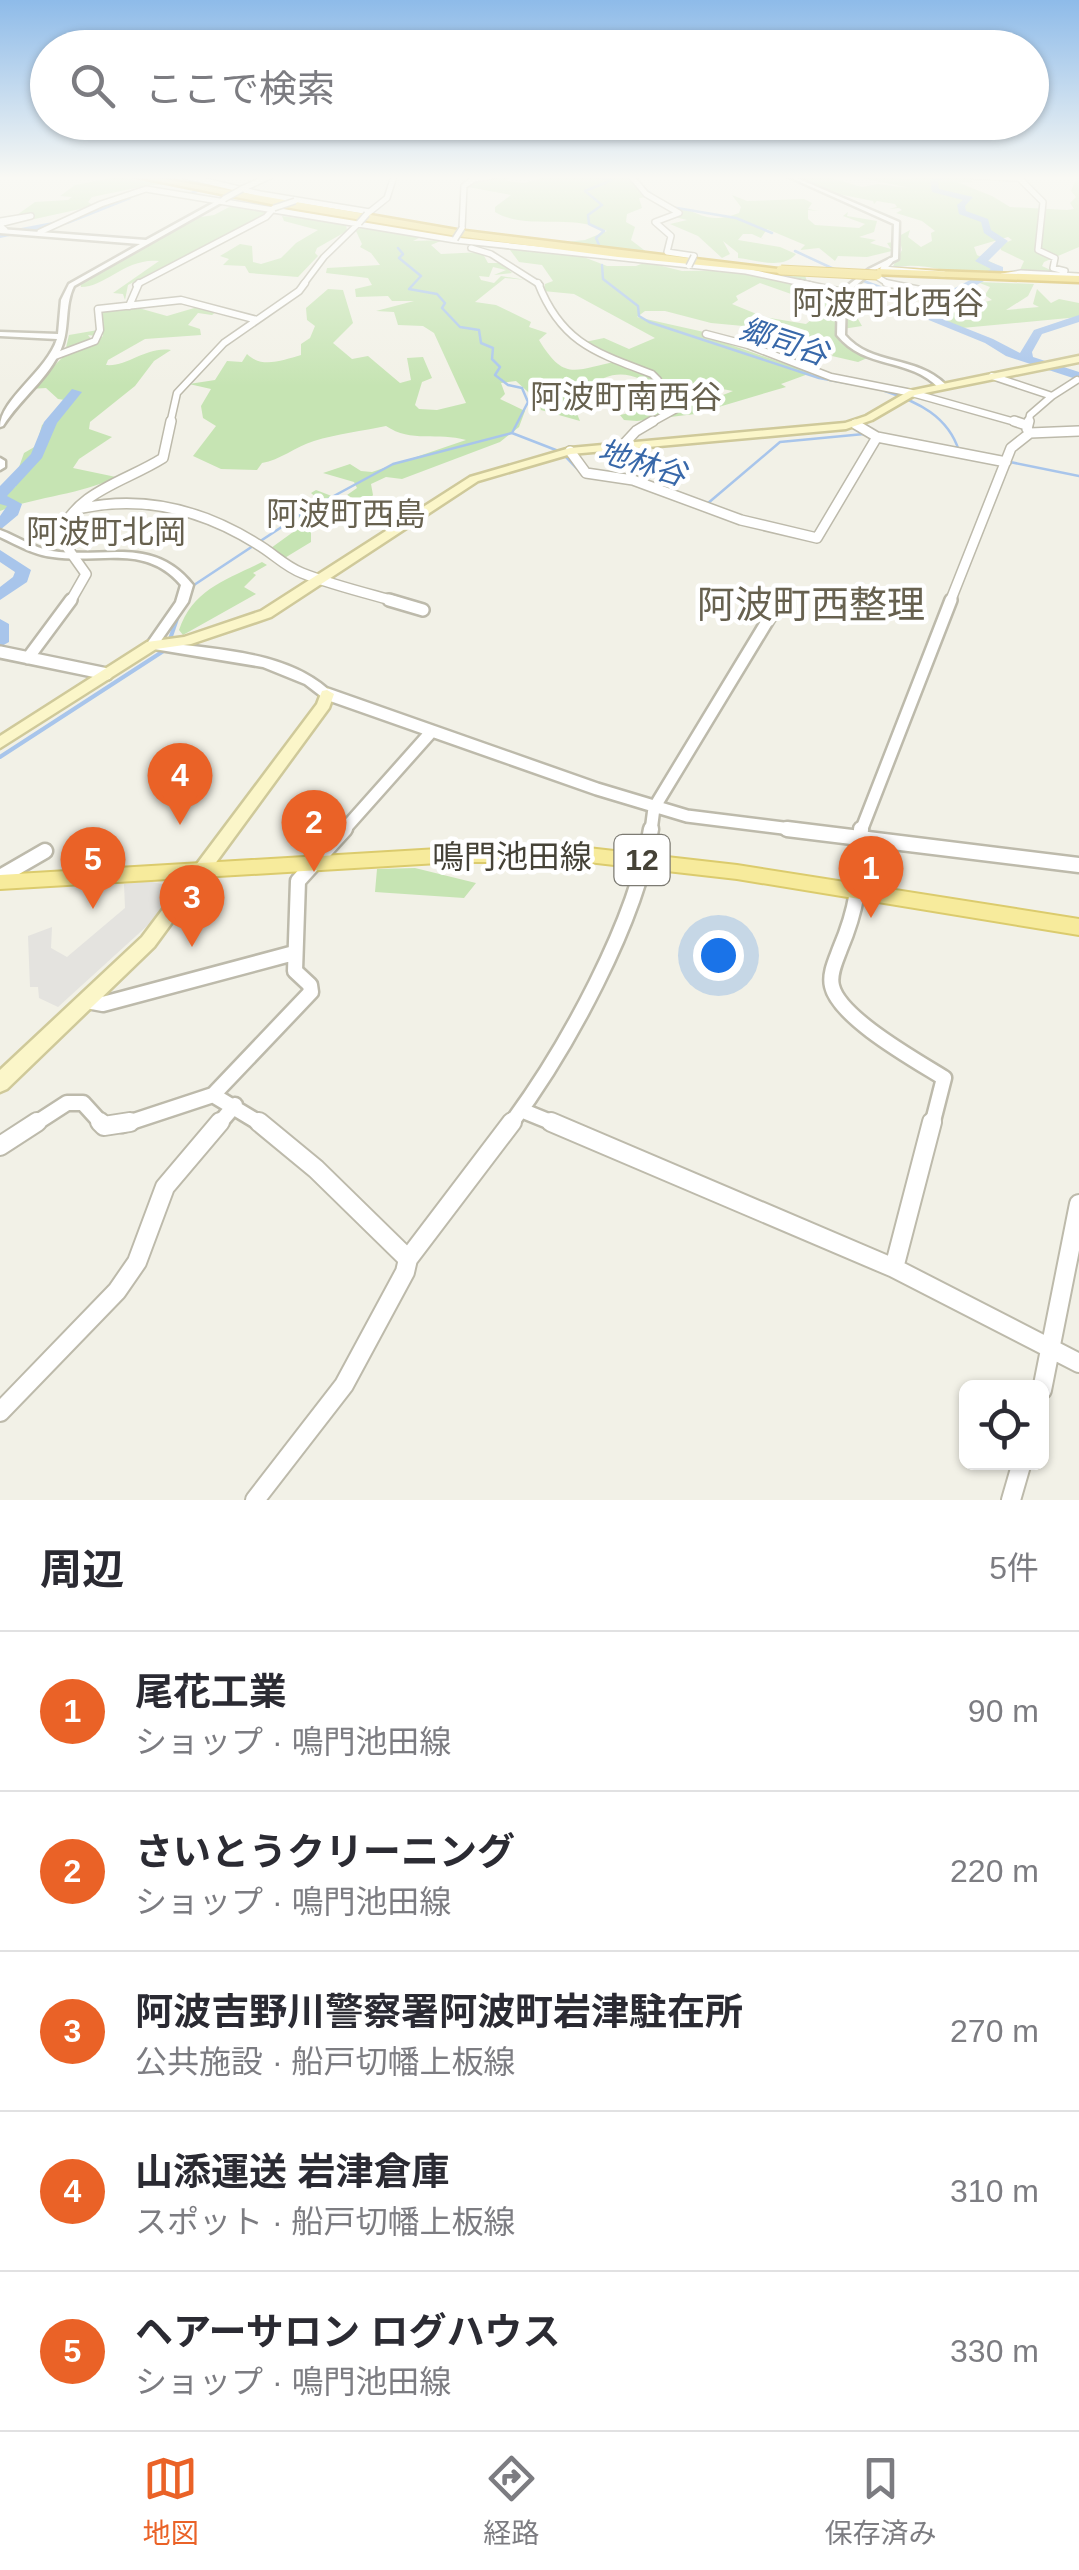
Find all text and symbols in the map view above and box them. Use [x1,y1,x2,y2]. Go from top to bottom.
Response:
search box [30,30,1049,140]
icon: search [65,58,120,113]
text: ここで検索 [145,68,335,110]
district label: 阿波町北西谷 [792,285,984,321]
water label: 郷司谷 [736,312,835,372]
district label: 阿波町南西谷 [530,379,722,415]
water label: 地林谷 [594,434,693,492]
district label: 阿波町西島 [266,496,426,532]
district label: 阿波町北岡 [26,514,186,550]
district label: 阿波町西整理 [697,584,925,626]
pin: 4 [148,742,212,825]
pin: 2 [282,790,346,872]
pin: 5 [61,826,126,909]
road number: 12 [614,835,670,885]
pin: 1 [838,836,904,918]
street label: 鳴門池田線 [432,839,592,875]
pin: 3 [160,864,224,947]
your location [693,930,744,981]
map controls [959,1380,1049,1470]
button: locate [959,1380,1049,1470]
text: 周辺 [40,1546,124,1593]
text: 5件 [989,1550,1039,1586]
text: 尾花工業 [135,1671,287,1713]
text: 1 [64,1693,81,1729]
text: 90 m [968,1693,1039,1729]
text: ショップ · 鳴門池田線 [135,1724,451,1760]
text: さいとうクリーニング [135,1831,515,1873]
text: 2 [64,1853,81,1889]
text: 220 m [950,1853,1039,1889]
text: ショップ · 鳴門池田線 [135,1884,451,1920]
text: 阿波吉野川警察署阿波町岩津駐在所 [135,1991,743,2033]
text: 3 [64,2013,81,2049]
text: 270 m [950,2013,1039,2049]
text: 公共施設 · 船戸切幡上板線 [135,2044,515,2080]
text: 山添運送 岩津倉庫 [135,2151,450,2193]
text: 4 [64,2173,81,2209]
text: 310 m [950,2173,1039,2209]
text: スポット · 船戸切幡上板線 [135,2204,515,2240]
text: ヘアーサロン ログハウス [135,2311,561,2353]
text: 5 [64,2333,81,2369]
text: 330 m [950,2333,1039,2369]
text: ショップ · 鳴門池田線 [135,2364,451,2400]
tab: 地図 [142,2451,199,2551]
tab: 経路 [483,2451,540,2551]
tab: 保存済み [824,2451,937,2551]

